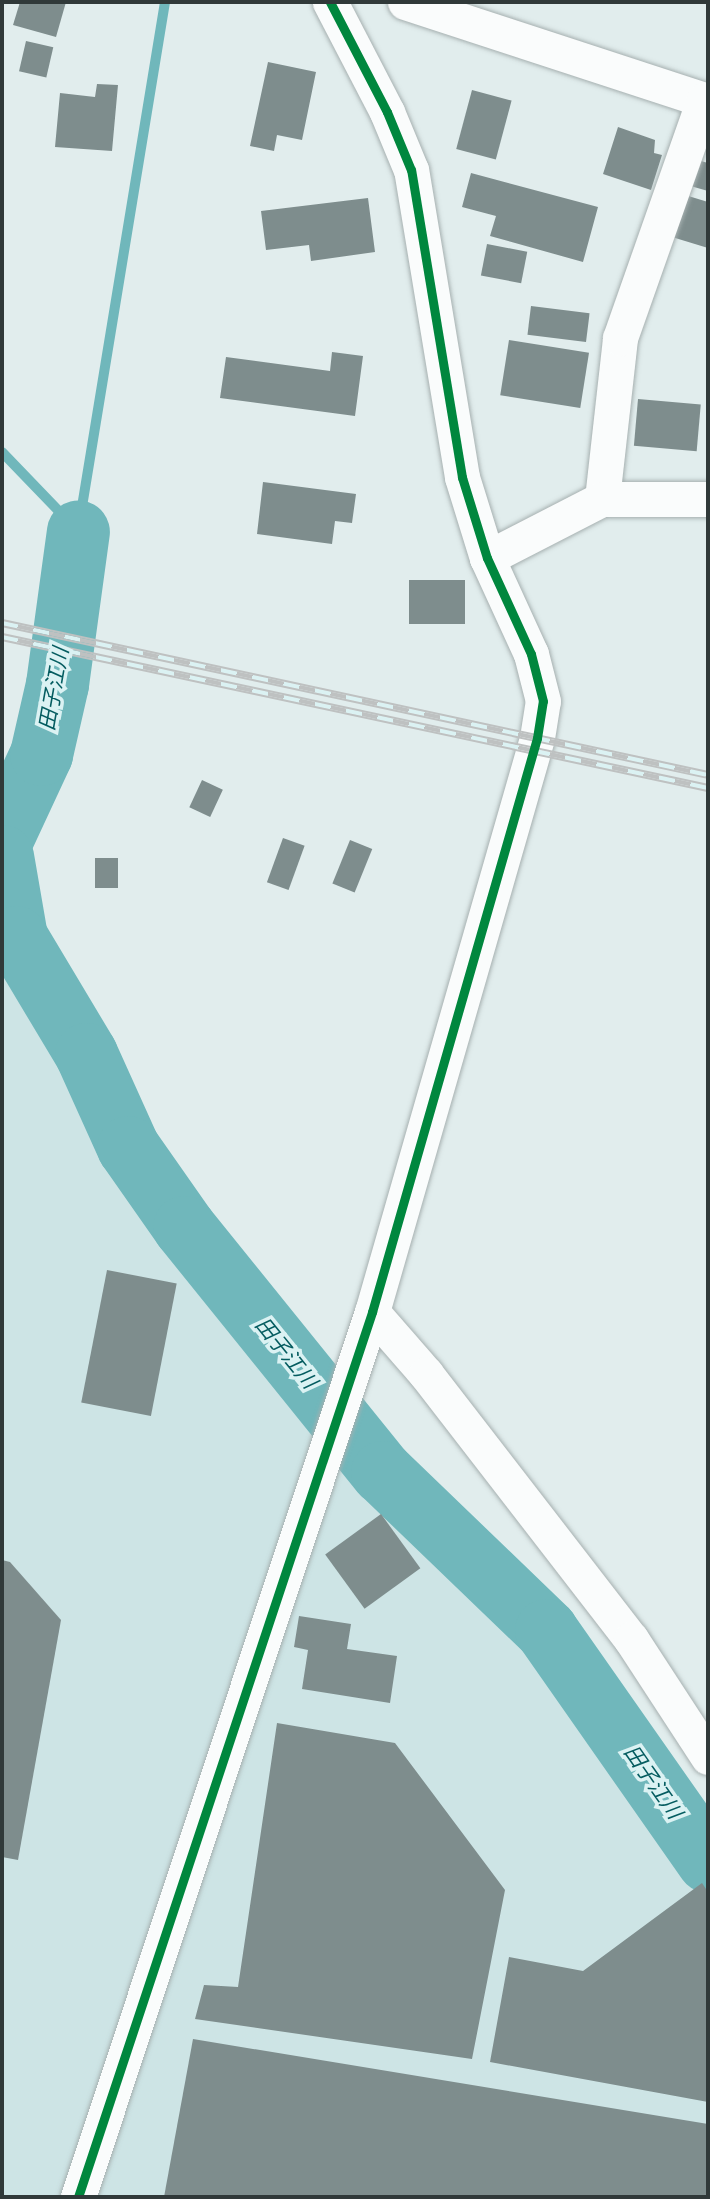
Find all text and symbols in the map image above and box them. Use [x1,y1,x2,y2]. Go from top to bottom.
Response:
water label: 田子江川 [34,645,74,733]
water label: 田子江川 [250,1312,322,1394]
water label: 田子江川 [619,1740,687,1824]

